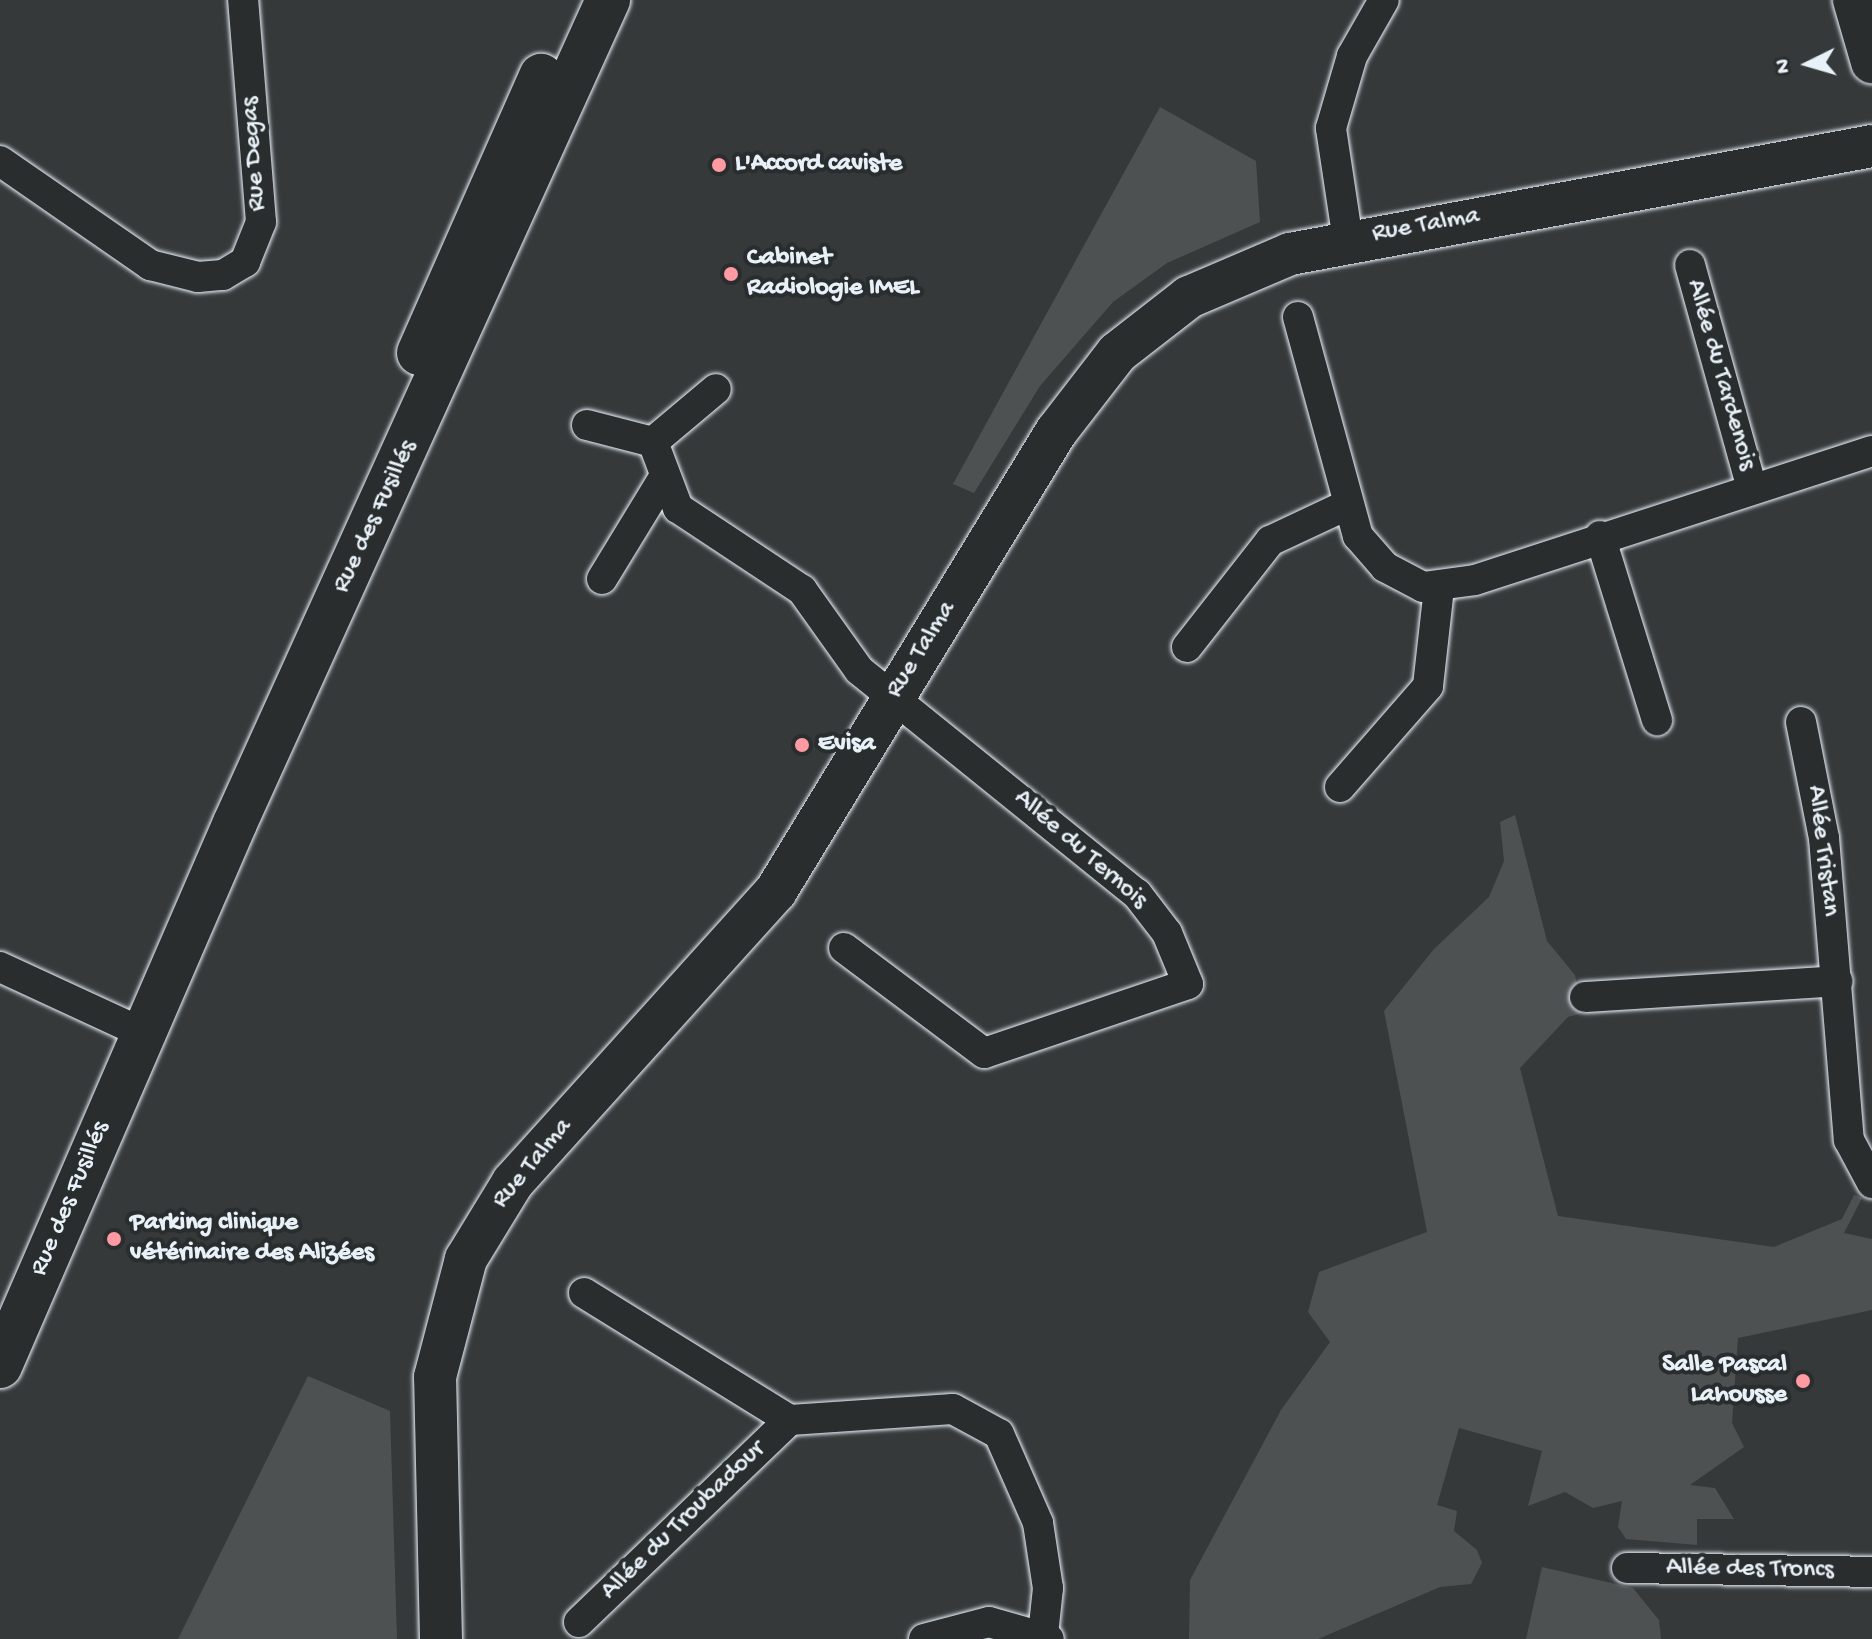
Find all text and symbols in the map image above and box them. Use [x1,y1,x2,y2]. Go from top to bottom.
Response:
north arrow [1768,24,1848,104]
text: N [1771,58,1798,74]
street label: Rue Degas [235,96,275,212]
place label: L'Accord caviste [735,149,902,181]
marker: L'Accord caviste [710,156,728,174]
street label: Rue Talma [1370,201,1482,251]
place label: Cabinet Radiologie IMEL [747,243,919,304]
marker: Cabinet Radiologie IMEL [722,265,740,283]
street label: Allée du Tardenois [1678,276,1762,474]
street label: Rue des Fusillés [327,436,425,598]
street label: Rue Talma [880,596,964,704]
place label: Evisa [818,729,875,761]
marker: Evisa [793,736,811,754]
street label: Allée du Ternois [1007,783,1153,917]
street label: Allée Tristan [1798,784,1846,918]
street label: Rue Talma [486,1112,580,1216]
street label: Rue des Fusillés [24,1117,118,1281]
place label: Parking clinique vétérinaire des Alizées [130,1208,374,1270]
marker: Parking clinique vétérinaire des Alizées [105,1230,123,1248]
place label: Salle Pascal Lahousse [1662,1350,1787,1412]
marker: Salle Pascal Lahousse [1794,1372,1812,1390]
street label: Allée du Troubadour [595,1435,773,1607]
street label: Allée des Troncs [1666,1553,1834,1587]

